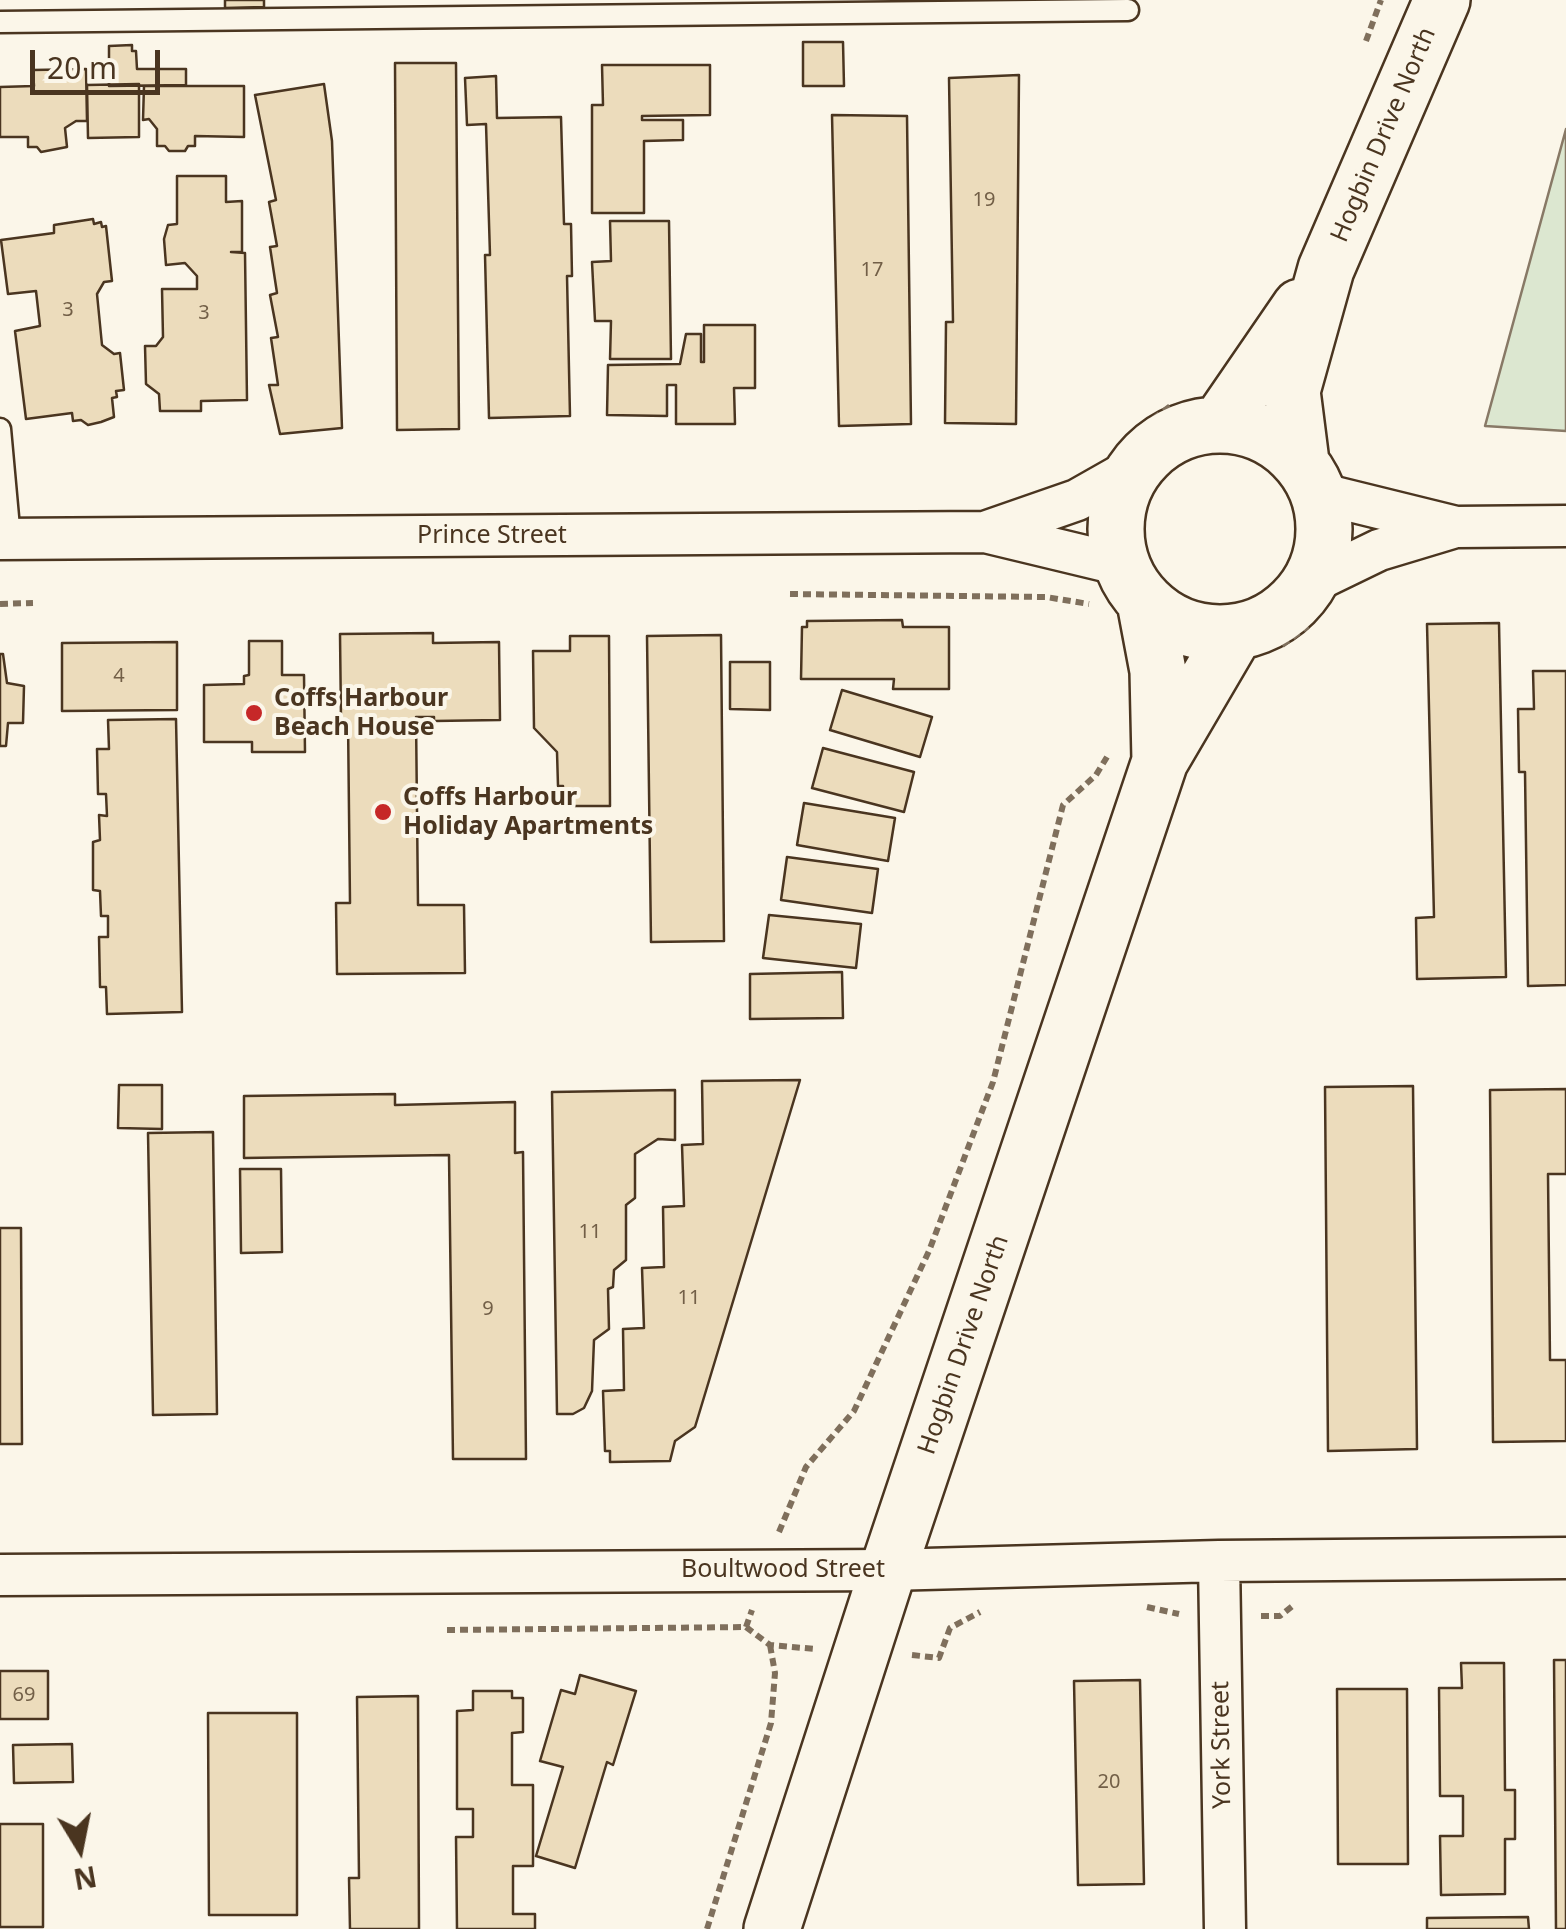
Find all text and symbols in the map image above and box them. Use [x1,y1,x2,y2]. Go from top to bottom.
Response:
street label: Hogbin Drive North [1325,23,1443,247]
scale bar [35,30,165,92]
text: 20 m [47,47,117,88]
house number: 19 [973,188,995,212]
house number: 17 [861,258,883,282]
house number: 3 [62,298,74,322]
house number: 3 [198,301,210,325]
street label: Prince Street [417,521,567,551]
house number: 4 [113,664,125,688]
place label: Coffs Harbour Beach House [274,684,448,743]
marker: Coffs Harbour Beach House [243,702,265,724]
place label: Coffs Harbour Holiday Apartments [403,783,653,842]
marker: Coffs Harbour Holiday Apartments [372,801,394,823]
house number: 11 [579,1220,601,1244]
street label: Hogbin Drive North [912,1231,1016,1459]
house number: 11 [678,1286,700,1310]
house number: 9 [482,1297,494,1321]
street label: Boultwood Street [681,1555,885,1585]
street label: York Street [1206,1681,1238,1809]
house number: 69 [13,1683,35,1707]
house number: 20 [1098,1770,1120,1794]
north arrow [30,1799,130,1899]
text: N [71,1858,100,1899]

